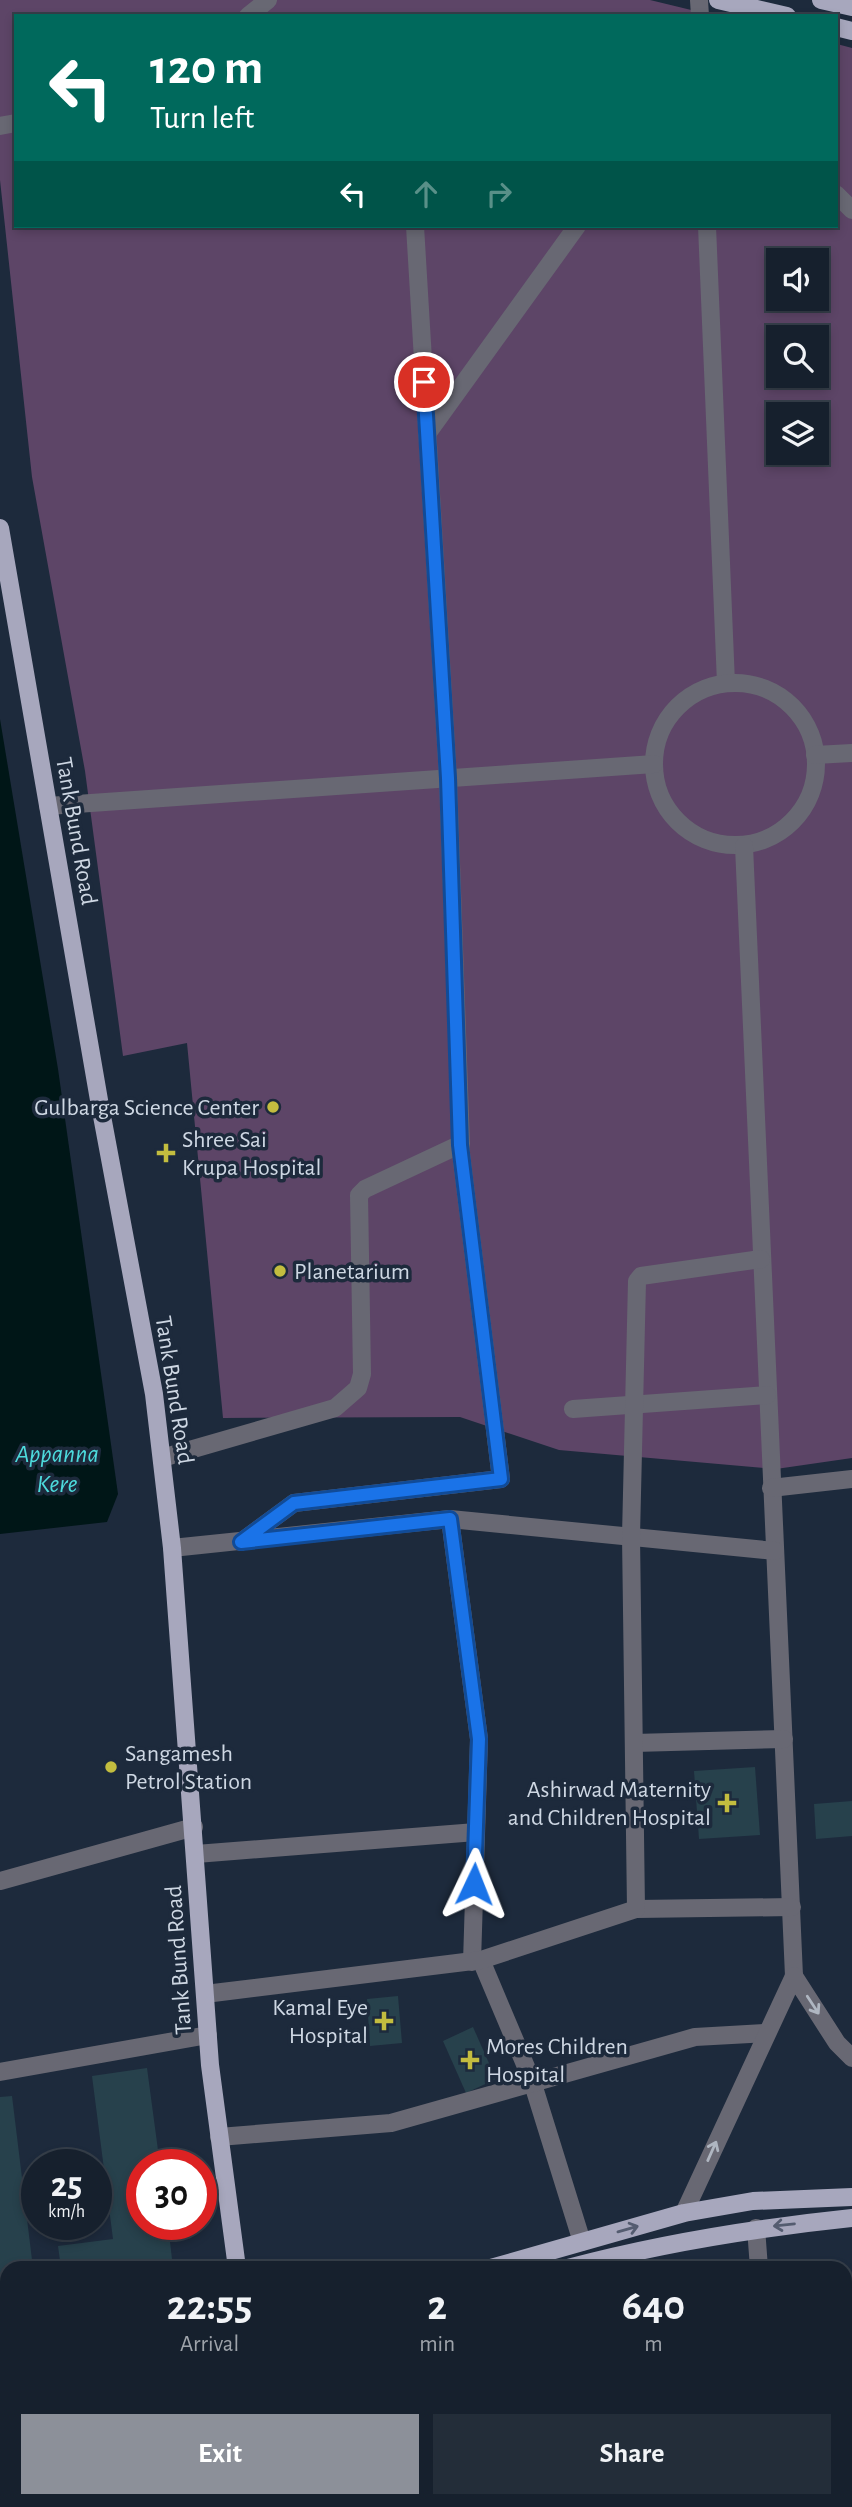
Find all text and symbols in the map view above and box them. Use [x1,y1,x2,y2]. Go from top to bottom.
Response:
icon: left [35,42,126,133]
text: 120 m [150,44,263,93]
text: Turn left [150,102,254,134]
icon: left [334,175,372,213]
icon: ahead [407,175,445,213]
icon: right [480,175,518,213]
map controls [766,248,829,465]
button: sound [766,248,829,311]
button: search [766,325,829,388]
pin [394,352,454,412]
icon: arrive [405,363,443,401]
button: layers [766,402,829,465]
street label: Tank Bund Road [51,755,101,907]
place label: Gulbarga Science Center [34,1096,259,1120]
marker: Gulbarga Science Center [265,1099,281,1115]
place label: Shree Sai Krupa Hospital [182,1128,321,1180]
marker: Shree Sai Krupa Hospital [156,1143,176,1163]
place label: Planetarium [294,1260,410,1284]
marker: Planetarium [272,1263,288,1279]
street label: Tank Bund Road [150,1314,198,1466]
water label: Appanna Kere [14,1441,99,1497]
place label: Sangamesh Petrol Station [125,1742,252,1794]
marker: Sangamesh Petrol Station [103,1759,119,1775]
place label: Ashirwad Maternity and Children Hospital [508,1778,711,1830]
marker: Ashirwad Maternity and Children Hospital [717,1793,737,1813]
position arrow [437,1847,511,1921]
street label: Tank Bund Road [162,1884,196,2035]
one-way arrow [806,1995,820,2014]
place label: Kamal Eye Hospital [272,1996,368,2048]
marker: Kamal Eye Hospital [374,2011,394,2031]
place label: Mores Children Hospital [486,2035,628,2087]
marker: Mores Children Hospital [460,2050,480,2070]
one-way arrow [706,2141,719,2162]
speed limit sign: 30 [126,2149,217,2240]
text: 25 [51,2168,82,2203]
text: km/h [48,2203,85,2221]
one-way arrow [773,2219,796,2232]
one-way arrow [617,2222,639,2235]
text: 22:55 [167,2285,252,2327]
text: 2 [427,2285,447,2327]
text: 640 [622,2285,685,2327]
text: Arrival [180,2333,239,2356]
text: min [419,2333,455,2356]
text: m [644,2333,663,2356]
button: Exit [21,2414,419,2494]
button: Share [433,2414,831,2494]

